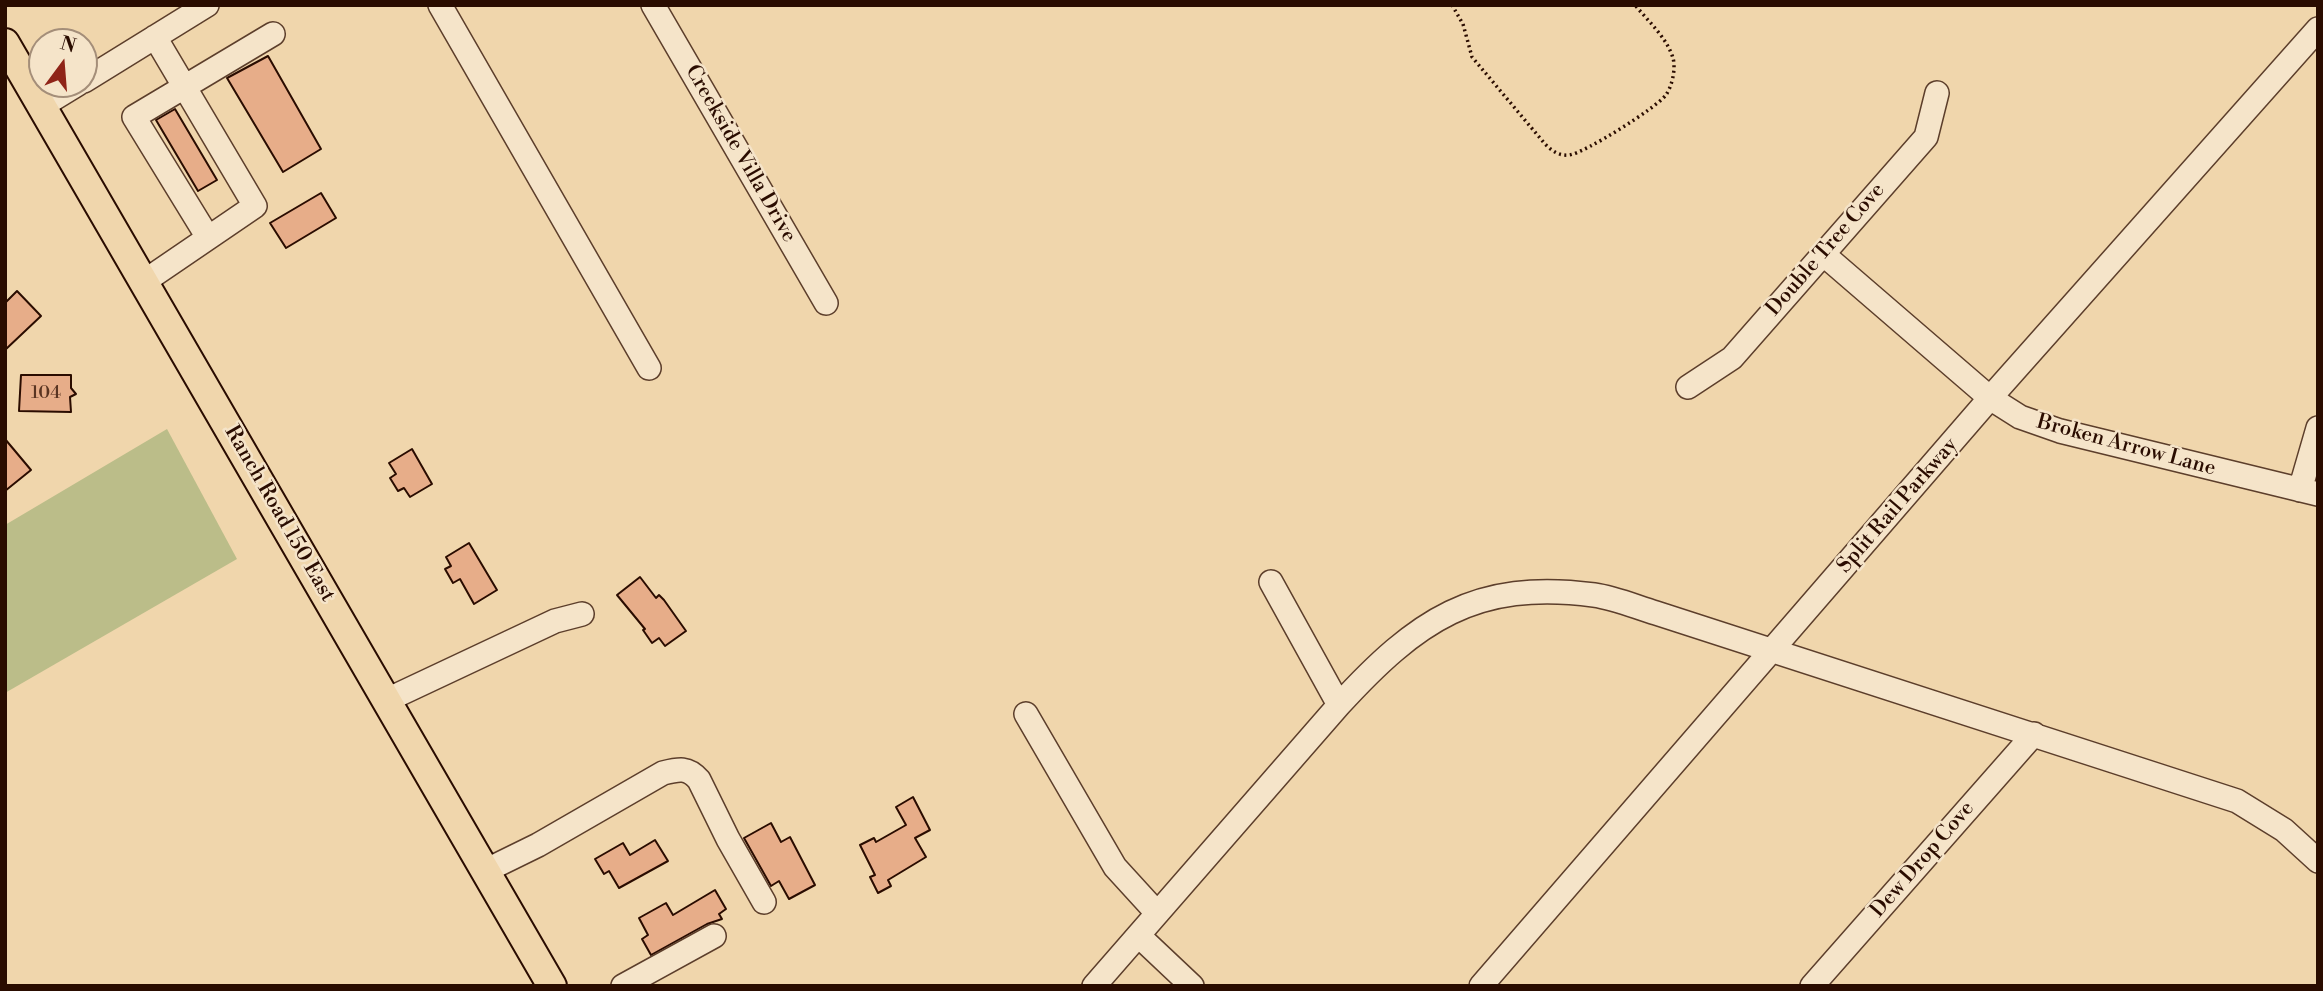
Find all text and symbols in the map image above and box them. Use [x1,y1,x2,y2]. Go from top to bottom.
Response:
north arrow [28,28,98,98]
text: N [58,31,79,58]
street label: Creekside Villa Drive [679,61,801,247]
street label: Double Tree Cove [1761,178,1891,322]
house number: 104 [31,383,61,405]
street label: Broken Arrow Lane [2034,410,2218,482]
street label: Ranch Road 150 East [218,421,340,607]
street label: Split Rail Parkway [1832,433,1964,579]
street label: Dew Drop Cove [1866,797,1980,923]

